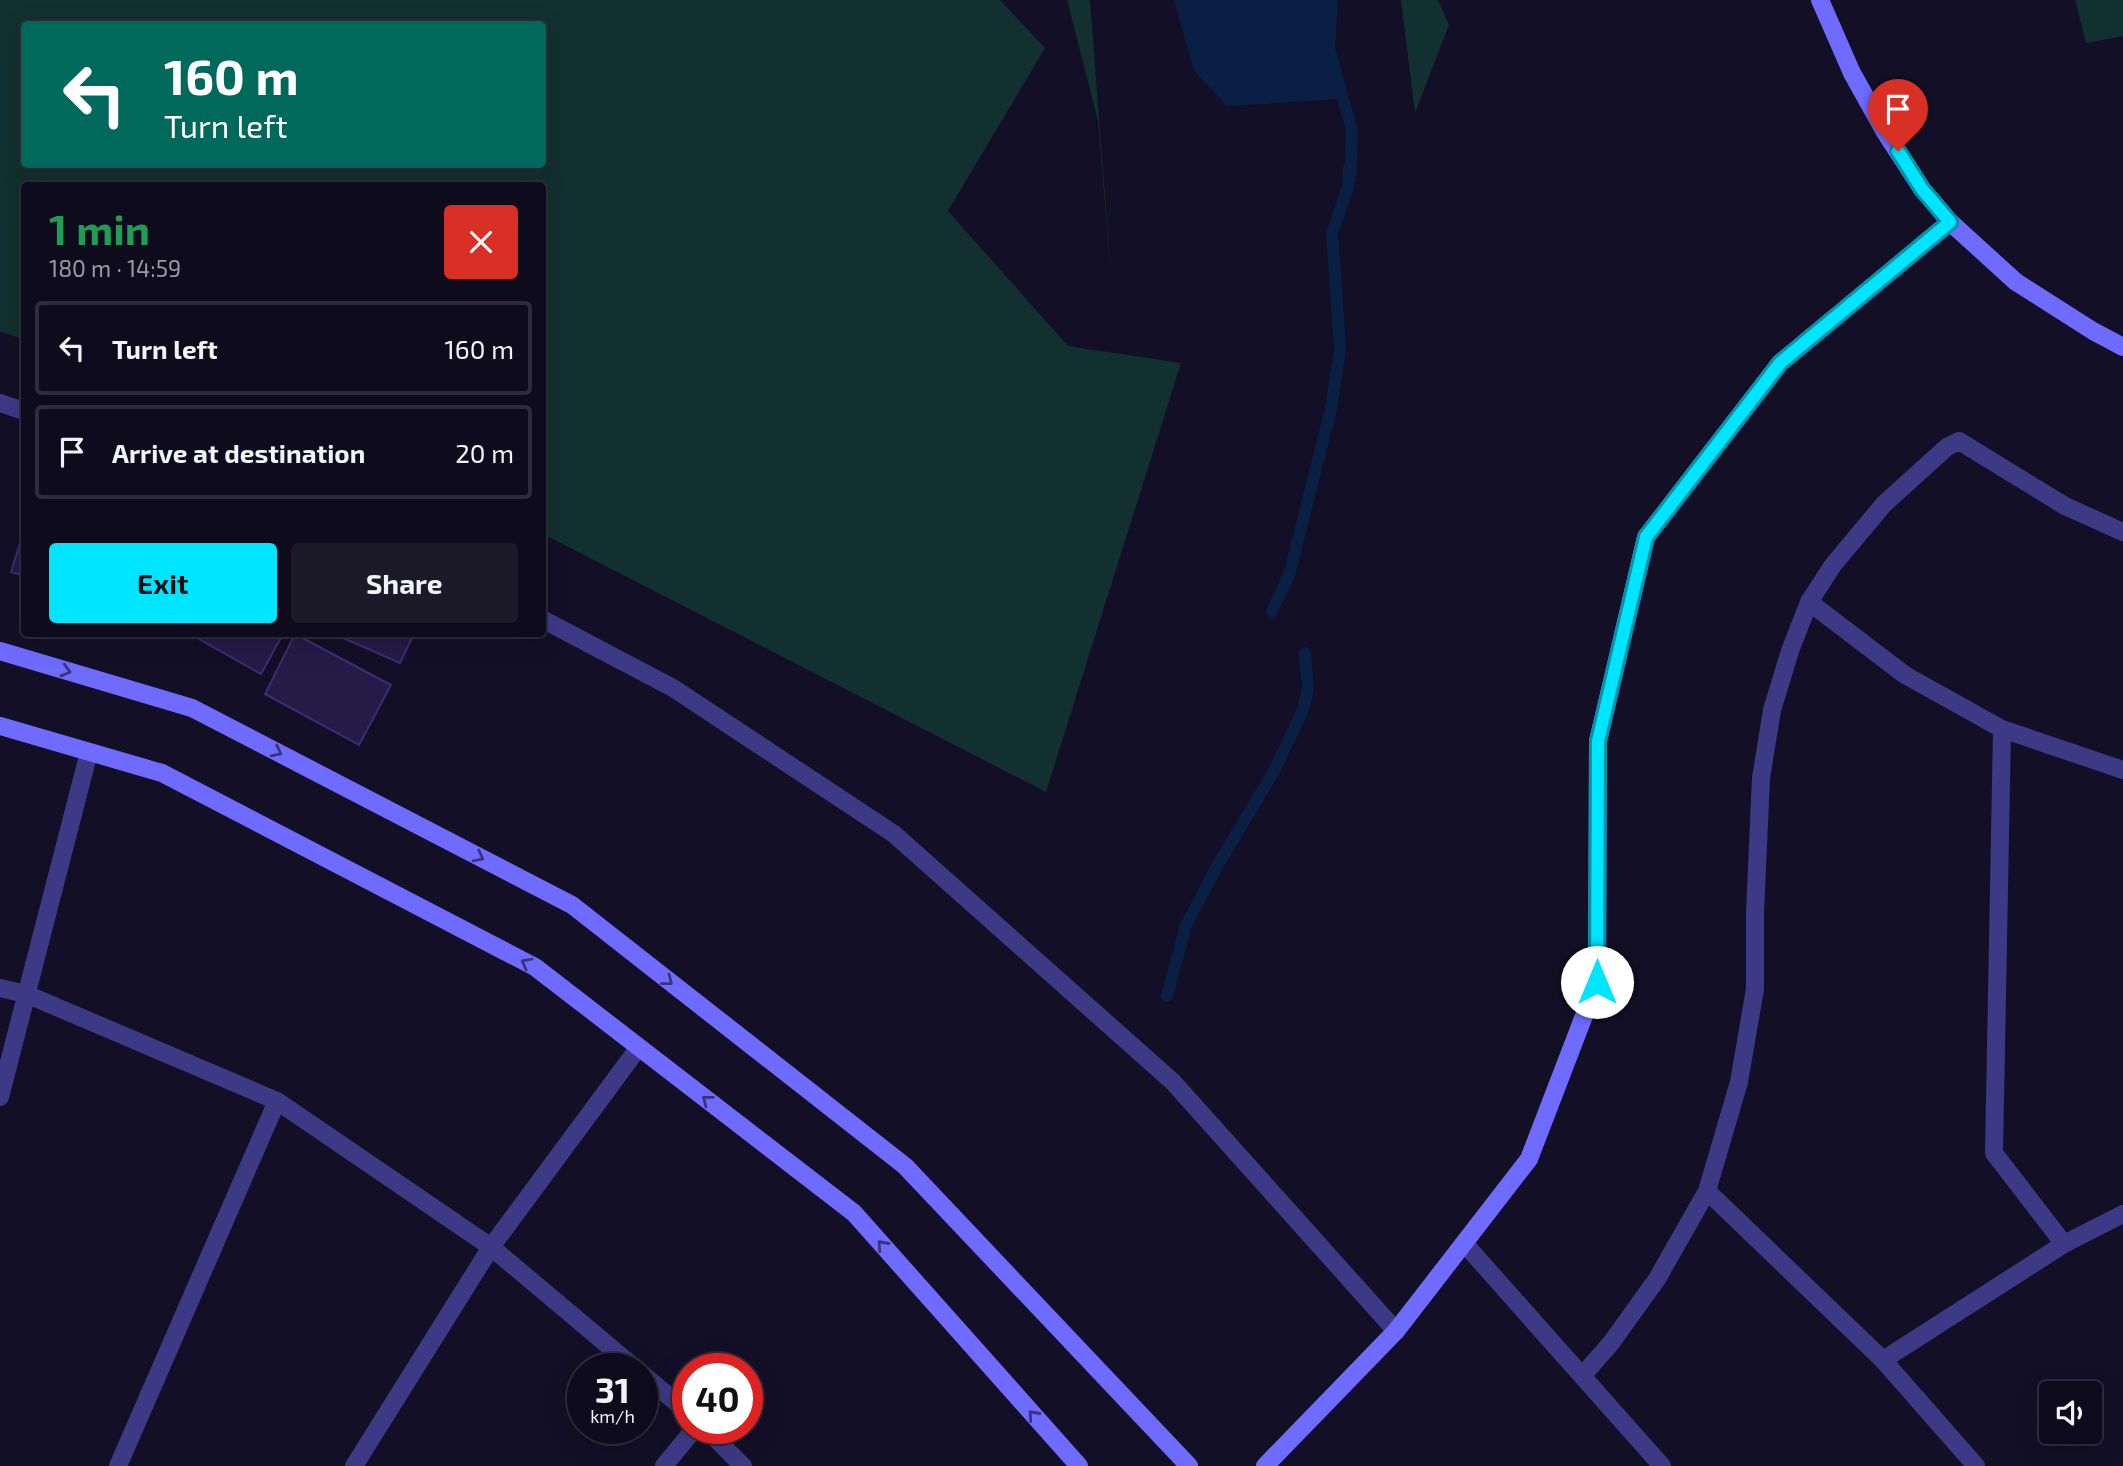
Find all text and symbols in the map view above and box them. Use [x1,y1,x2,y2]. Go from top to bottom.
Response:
text: 160 m [164,46,299,105]
icon: left [49,49,140,140]
pin [1868,79,1928,151]
icon: arrive [1879,90,1917,128]
text: Turn left [164,106,288,144]
text: 1 min [49,203,150,253]
button: close [444,205,518,279]
text: 180 m · 14:59 [49,254,181,282]
icon: left [53,329,91,367]
text: Turn left [112,333,218,364]
text: 160 m [445,333,514,364]
icon: arrive [53,433,91,471]
text: Arrive at destination [112,437,365,468]
text: 20 m [455,437,514,468]
button: Exit [49,543,277,623]
button: Share [291,543,518,623]
one-way arrow [59,662,71,677]
one-way arrow [270,743,282,757]
one-way arrow [472,848,484,862]
position arrow [1560,945,1634,1019]
one-way arrow [521,957,534,971]
one-way arrow [661,972,673,985]
one-way arrow [703,1096,715,1109]
one-way arrow [878,1240,890,1253]
speed limit sign: 40 [672,1353,763,1444]
text: 31 [595,1368,630,1410]
map controls [2039,1381,2102,1444]
button: sound [2039,1381,2102,1444]
text: km/h [590,1405,635,1427]
one-way arrow [1029,1410,1041,1423]

